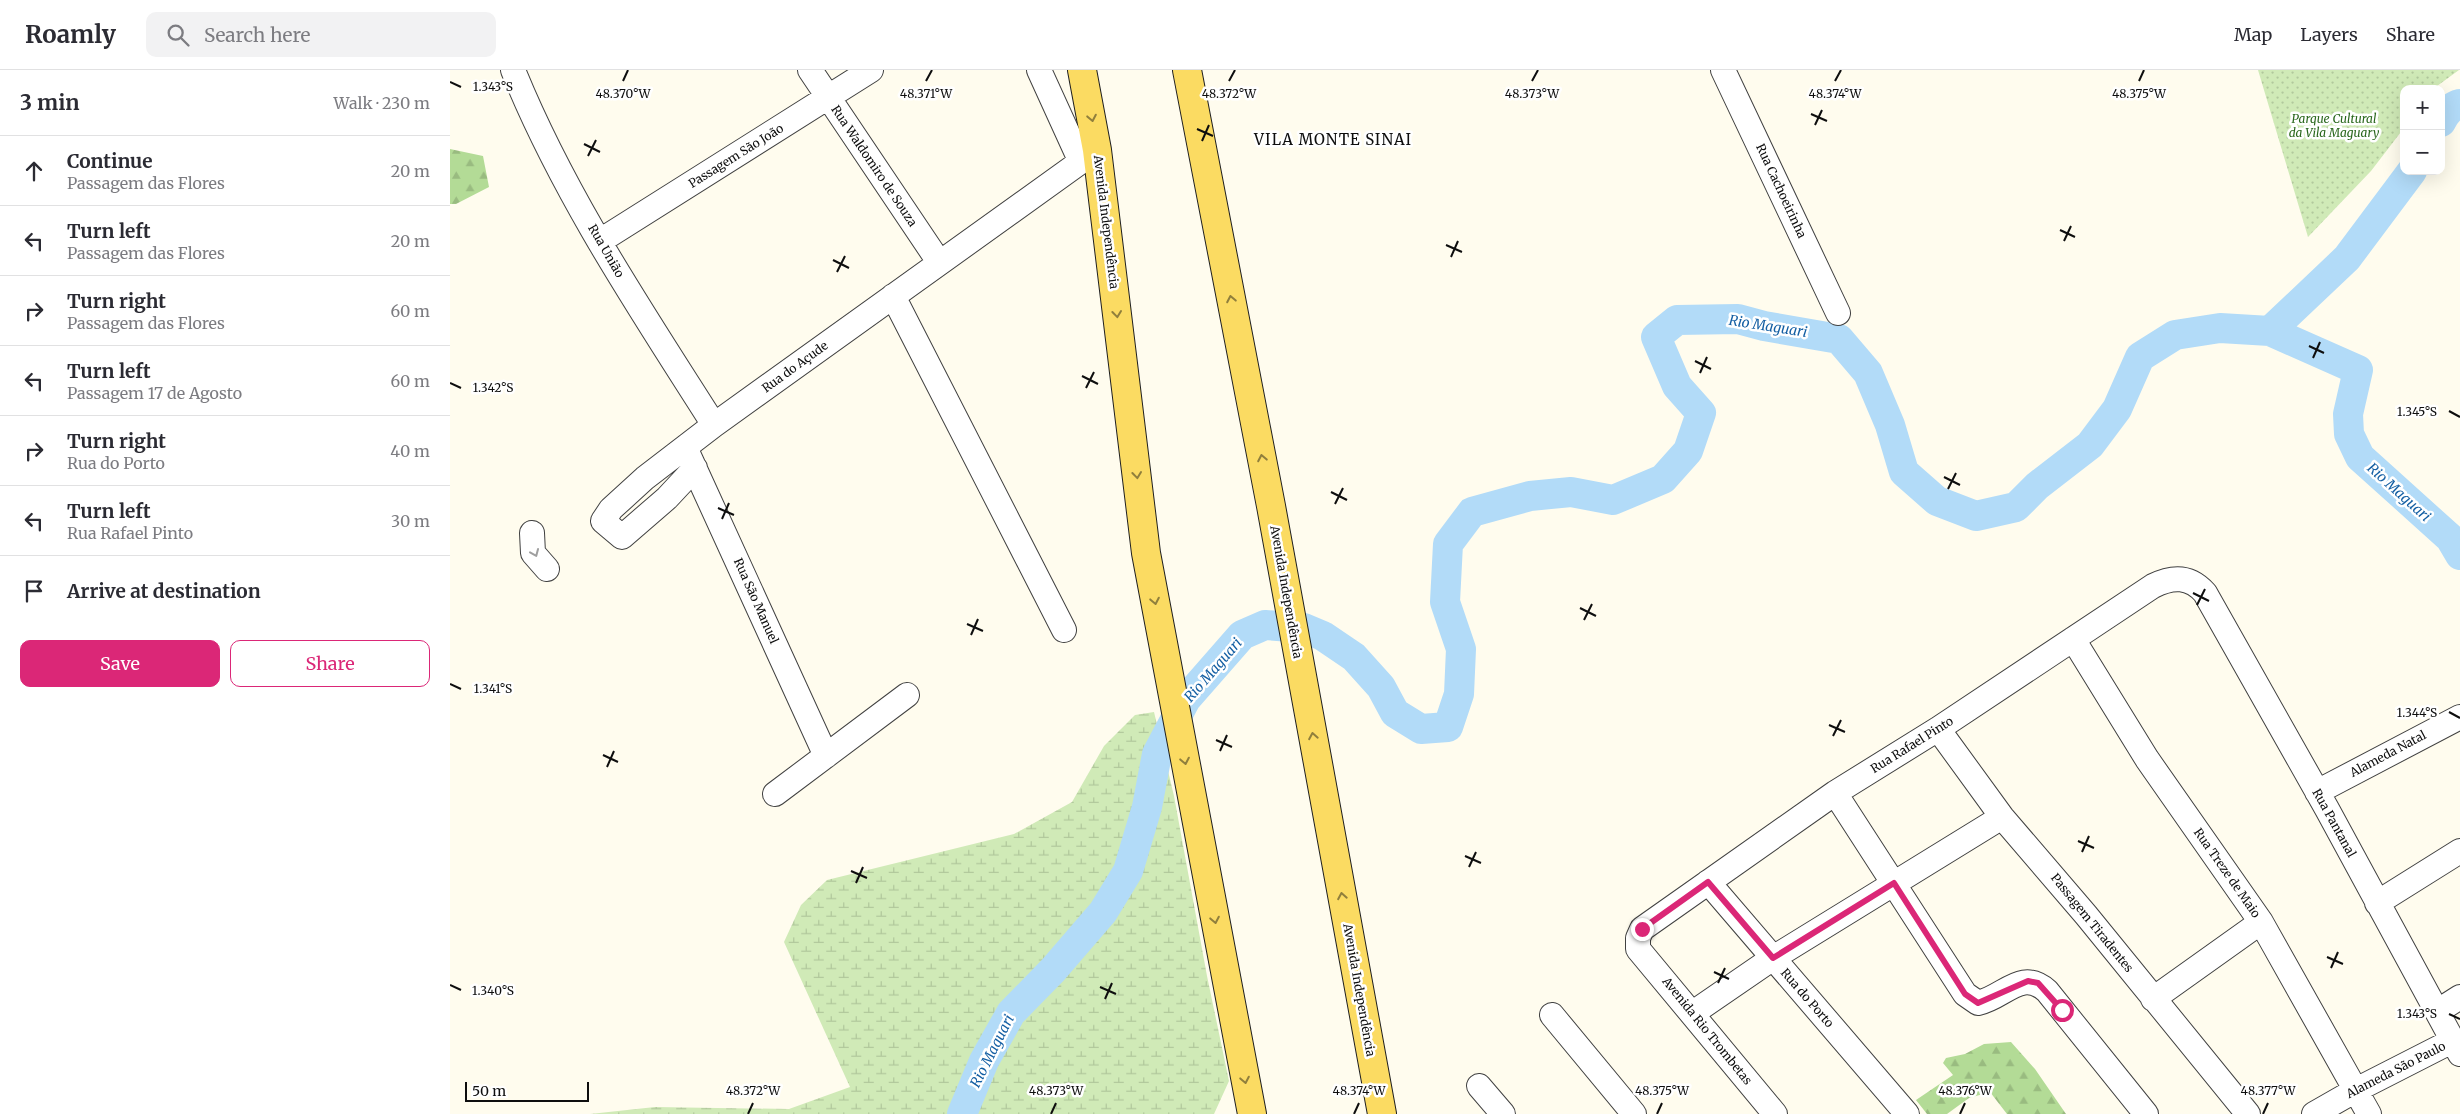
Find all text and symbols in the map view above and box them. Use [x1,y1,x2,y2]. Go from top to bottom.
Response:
search box [146,12,496,57]
text: Roamly [25,19,116,50]
icon: search [164,21,192,49]
text: Search here [204,23,310,47]
text: Map [2234,23,2272,46]
text: Layers [2300,23,2358,46]
text: Share [2386,23,2435,46]
text: 1.343°S [473,79,513,94]
map controls [2400,85,2445,175]
button: + [2400,85,2445,130]
text: 48.370°W [595,86,652,101]
text: 48.371°W [900,86,953,101]
text: 48.372°W [1202,86,1257,101]
text: 48.373°W [1505,86,1560,101]
text: 48.374°W [1809,86,1862,101]
text: 48.375°W [2112,86,2167,101]
text: 3 min [20,89,79,116]
text: Walk · 230 m [334,93,430,113]
street label: Rua Waldomiro de Souza [828,102,921,230]
park label: Parque Cultural da Vila Maguary [2289,111,2380,140]
one-way arrow [1086,113,1097,122]
street label: Passagem São João [686,120,786,191]
district label: VILA MONTE SINAI [1253,130,1412,149]
button: − [2400,130,2445,175]
street label: Rua Cachoeirinha [1753,141,1810,241]
text: Continue [67,149,153,173]
street label: Avenida Independência [1091,153,1122,290]
icon: ahead [20,157,48,185]
text: 20 m [391,161,430,181]
text: Passagem das Flores [67,173,225,193]
text: Turn left [67,219,151,243]
street label: Rua União [585,221,628,280]
icon: left [20,227,48,255]
text: 20 m [391,231,430,251]
text: Passagem das Flores [67,243,225,263]
text: Turn right [67,289,166,313]
one-way arrow [1227,294,1237,303]
icon: right [20,297,48,325]
text: 60 m [390,301,430,321]
one-way arrow [1111,310,1122,318]
water label: Rio Maguari [1728,311,1808,341]
text: Passagem das Flores [67,313,225,333]
street label: Rua do Açude [759,338,831,395]
text: Turn left [67,359,151,383]
icon: left [20,367,48,395]
text: 60 m [390,371,430,391]
text: 1.342°S [473,380,513,395]
text: Passagem 17 de Agosto [67,383,242,403]
text: 1.345°S [2397,404,2437,419]
text: Turn right [67,429,166,453]
icon: right [20,437,48,465]
text: 40 m [390,441,430,461]
text: Rua do Porto [67,453,165,473]
one-way arrow [1257,454,1267,463]
water label: Rio Maguari [2364,459,2434,525]
one-way arrow [1131,471,1142,479]
text: Turn left [67,499,151,523]
icon: left [20,507,48,535]
text: 30 m [391,511,430,531]
text: Rua Rafael Pinto [67,523,193,543]
street label: Avenida Independência [1267,523,1306,660]
one-way arrow [528,548,539,557]
street label: Rua São Manuel [731,556,782,646]
icon: arrive [20,577,48,605]
text: Arrive at destination [67,579,261,603]
one-way arrow [1150,596,1160,605]
water label: Rio Maguari [1180,634,1246,706]
button: Save [20,640,220,687]
button: Share [230,640,430,687]
text: 1.341°S [474,681,512,696]
text: 1.344°S [2397,705,2437,720]
street label: Rua Rafael Pinto [1868,713,1956,776]
street label: Alameda Natal [2346,727,2429,780]
one-way arrow [1308,732,1318,741]
one-way arrow [1180,756,1190,765]
street label: Rua Pantanal [2309,786,2360,860]
street label: Rua Treze de Maio [2191,825,2264,920]
street label: Passagem Tiradentes [2048,870,2137,975]
one-way arrow [1337,892,1348,900]
one-way arrow [1210,916,1220,925]
route end [1631,918,1654,941]
street label: Avenida Independência [1340,921,1379,1058]
street label: Rua do Porto [1778,965,1837,1030]
street label: Avenida Rio Trombetas [1659,973,1755,1088]
text: 1.340°S [472,983,514,998]
route start [2051,999,2074,1022]
text: 1.343°S [2397,1006,2437,1021]
water label: Rio Maguari [966,1012,1018,1090]
street label: Alameda São Paulo [2343,1038,2448,1102]
one-way arrow [1240,1076,1250,1084]
scale bar [465,1079,589,1102]
text: 50 m [472,1082,506,1100]
text: 48.372°W [726,1083,781,1098]
text: 48.373°W [1029,1083,1084,1098]
text: 48.374°W [1333,1083,1386,1098]
text: 48.375°W [1635,1083,1690,1098]
text: 48.376°W [1938,1083,1993,1098]
text: 48.377°W [2241,1083,2296,1098]

